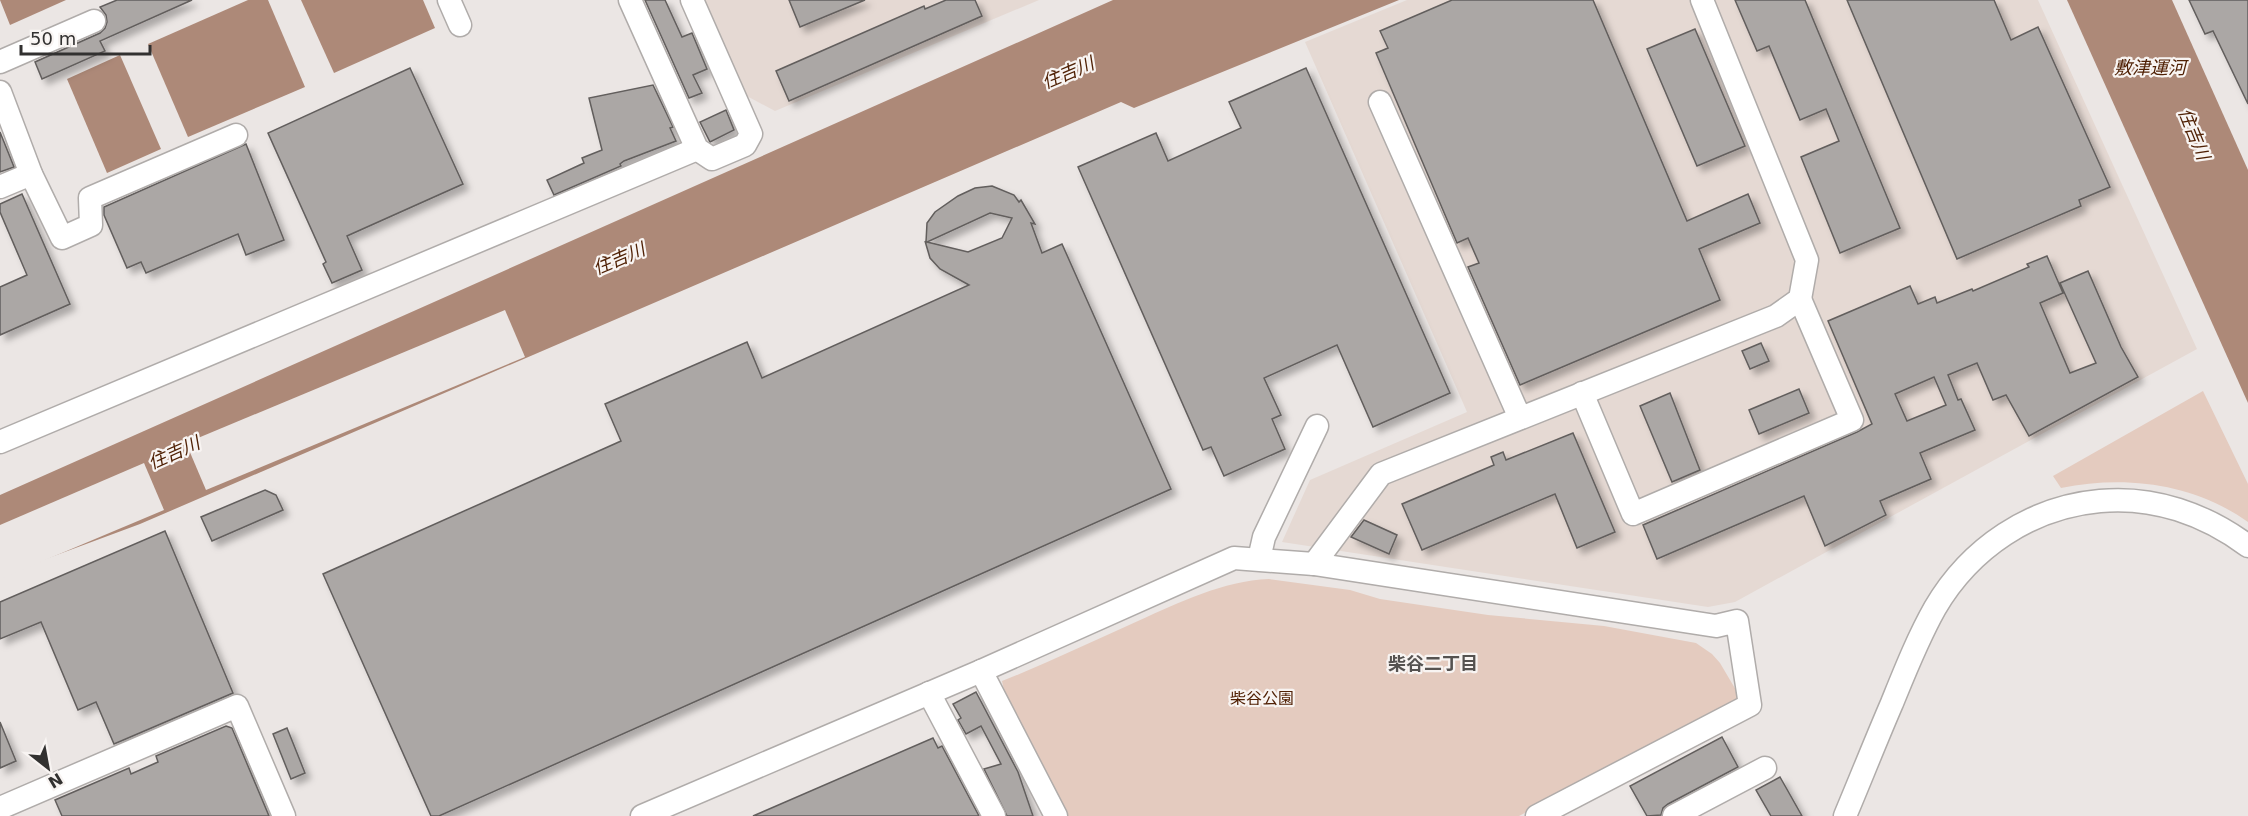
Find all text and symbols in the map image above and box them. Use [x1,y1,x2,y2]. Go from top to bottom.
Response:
scale bar [21,18,150,56]
text: 50 m [30,28,76,49]
water label: 住吉川 [1039,52,1099,93]
water label: 敷津運河 [2114,57,2189,78]
water label: 住吉川 [2175,105,2215,165]
water label: 住吉川 [590,238,650,279]
water label: 住吉川 [145,431,205,473]
district label: 柴谷二丁目 [1388,653,1478,674]
park label: 柴谷公園 [1230,689,1294,708]
north arrow [18,738,78,798]
text: N [45,769,66,792]

